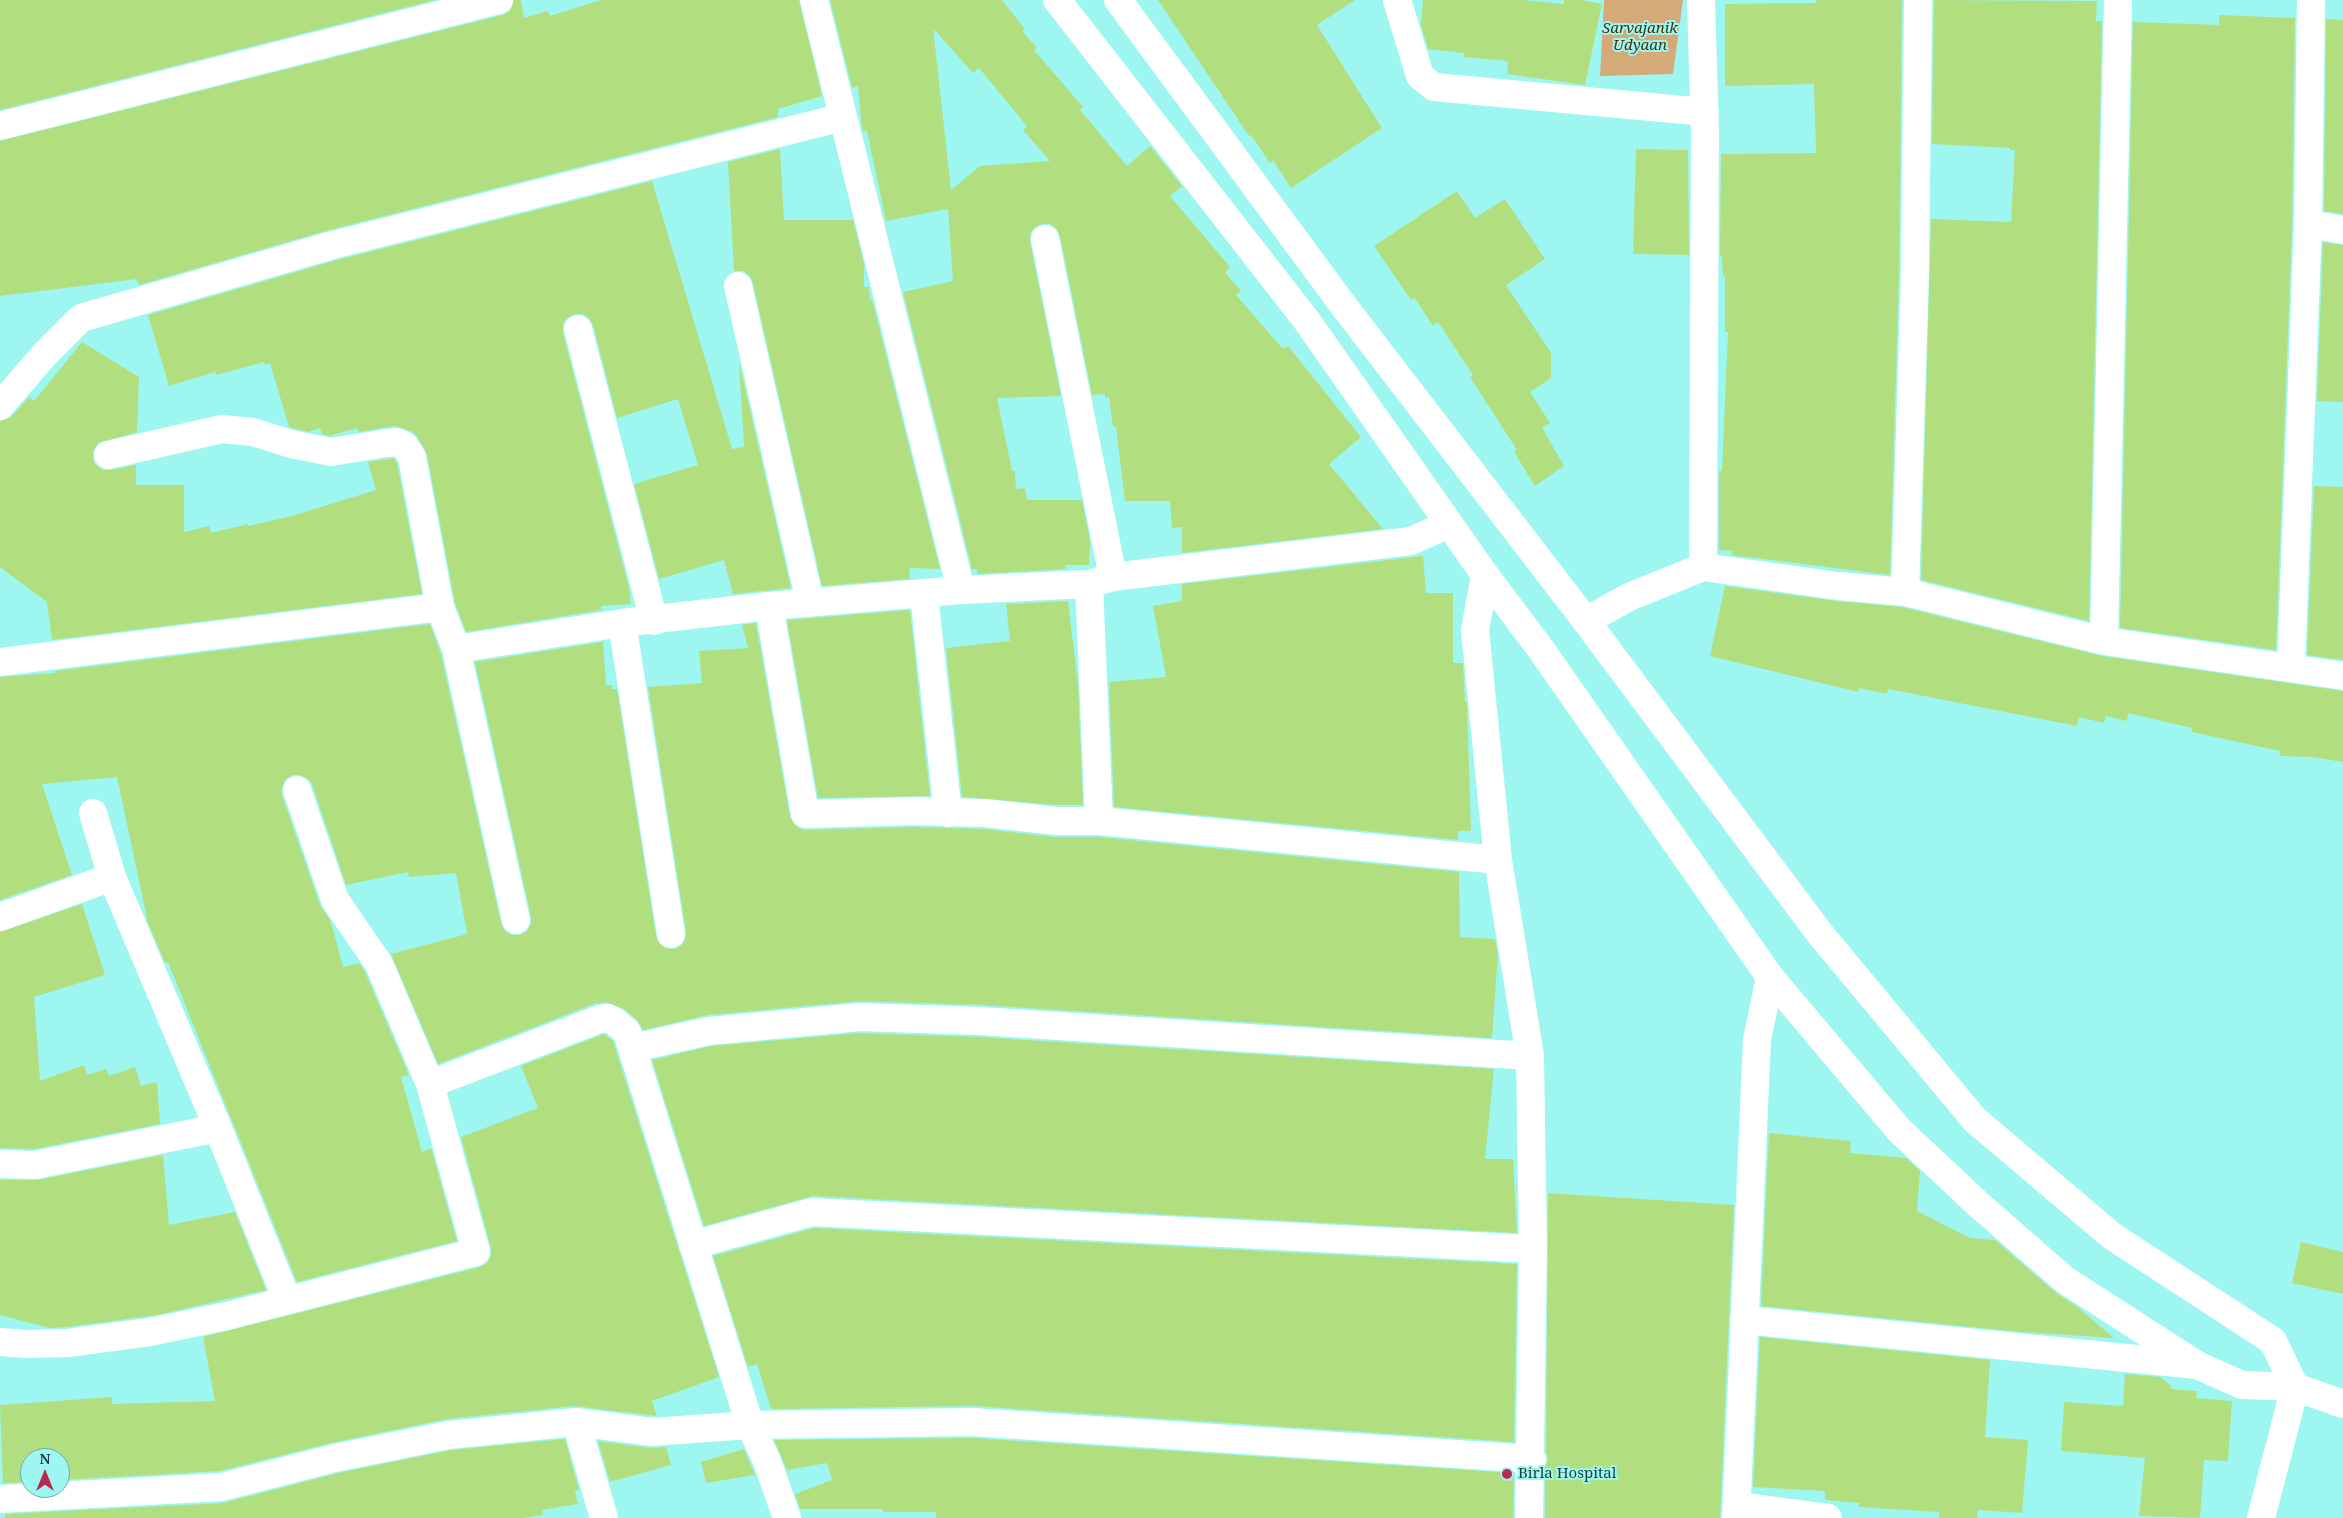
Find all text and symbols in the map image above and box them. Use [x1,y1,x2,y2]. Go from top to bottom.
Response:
park label: Sarvajanik Udyaan [1602,20,1678,55]
north arrow [20,1448,70,1498]
text: N [39,1449,51,1468]
place label: Birla Hospital [1518,1465,1616,1483]
marker: Birla Hospital [1500,1467,1514,1481]

